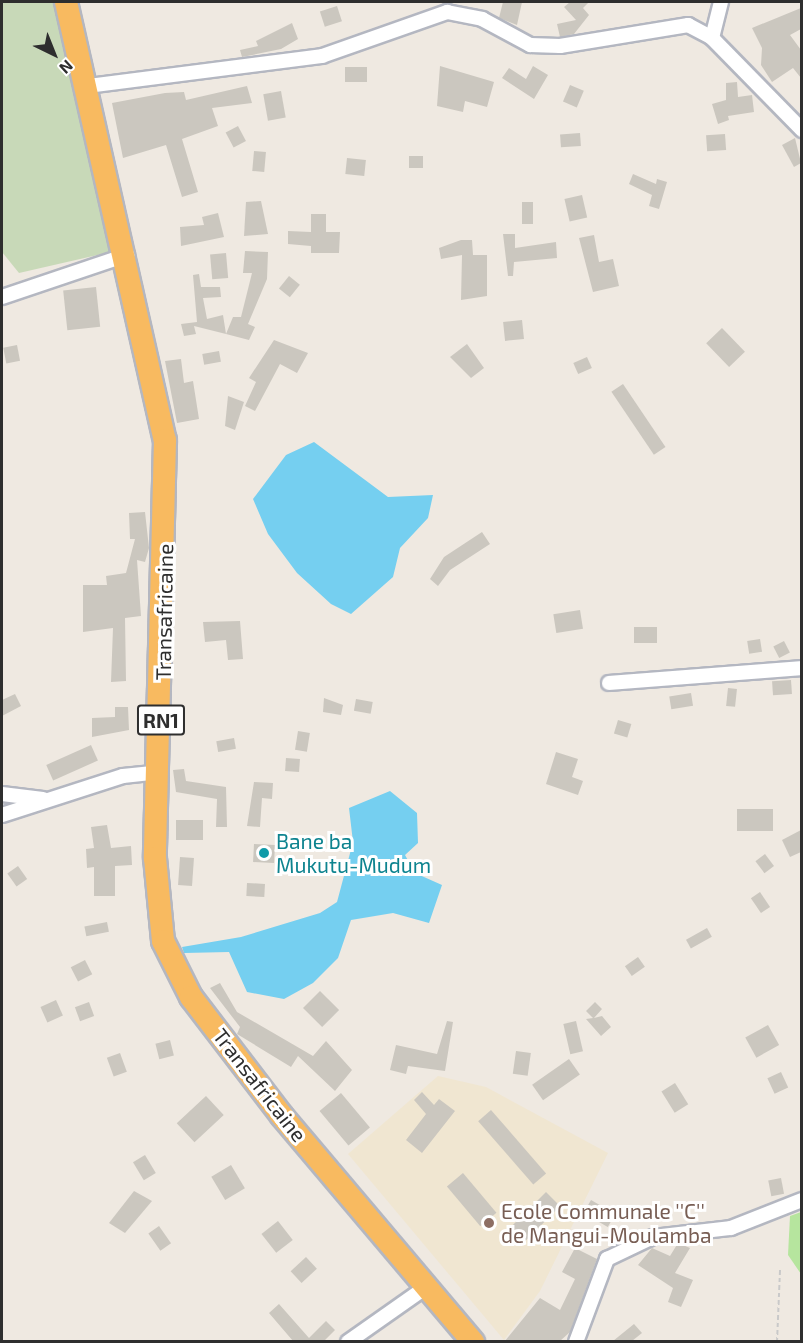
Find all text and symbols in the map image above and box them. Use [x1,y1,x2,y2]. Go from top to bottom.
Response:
north arrow [24,24,84,84]
text: N [56,57,77,78]
street label: Transafricaine [150,543,178,681]
road number: RN1 [136,703,186,737]
place label: Bane ba Mukutu-Mudum [276,828,431,878]
marker: Bane ba Mukutu-Mudum [257,846,271,860]
street label: Transafricaine [208,1023,312,1147]
place label: Ecole Communale ''C'' de Mangui-Moulamba [501,1198,711,1248]
marker: Ecole Communale ''C'' de Mangui-Moulamba [482,1216,496,1230]

